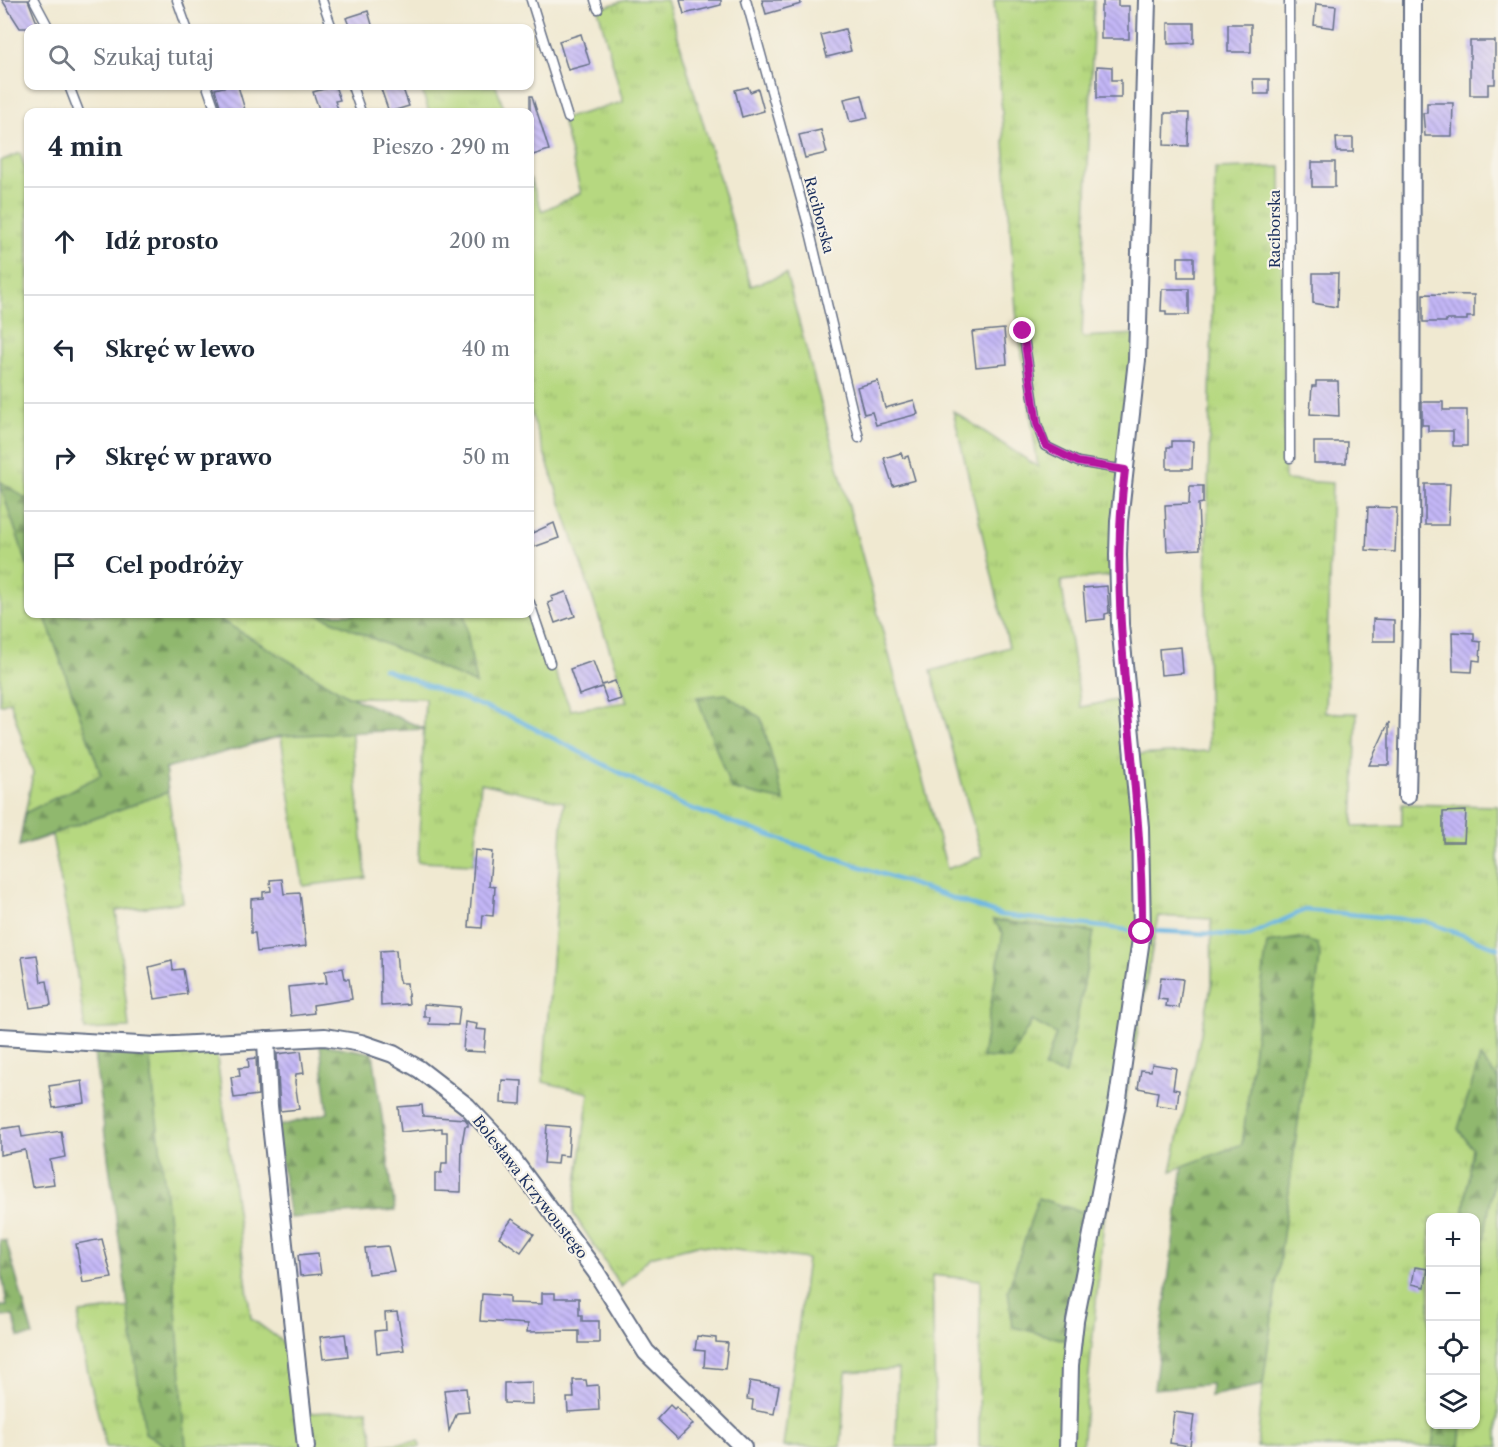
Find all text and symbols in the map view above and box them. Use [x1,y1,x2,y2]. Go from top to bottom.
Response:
search box [24,24,534,90]
icon: search [45,41,78,74]
text: Szukaj tutaj [93,44,214,71]
text: 4 min [48,131,123,163]
text: Pieszo · 290 m [372,135,510,159]
street label: Raciborska [800,174,839,255]
street label: Raciborska [1265,190,1284,268]
icon: ahead [48,225,81,258]
text: Idź prosto [105,228,219,255]
text: 200 m [449,229,510,253]
route end [1009,317,1035,343]
icon: left [48,333,81,366]
text: Skręć w lewo [105,336,255,363]
text: 40 m [462,337,510,361]
icon: right [48,441,81,474]
text: Skręć w prawo [105,444,272,471]
text: 50 m [463,445,510,469]
icon: arrive [48,549,81,582]
text: Cel podróży [105,552,243,579]
route start [1128,918,1154,944]
street label: Bolesława Krzywoustego [469,1111,592,1262]
map controls [1426,1213,1480,1429]
button: + [1426,1213,1480,1267]
button: − [1426,1267,1480,1321]
button: locate [1426,1321,1480,1375]
button: layers [1426,1375,1480,1429]

